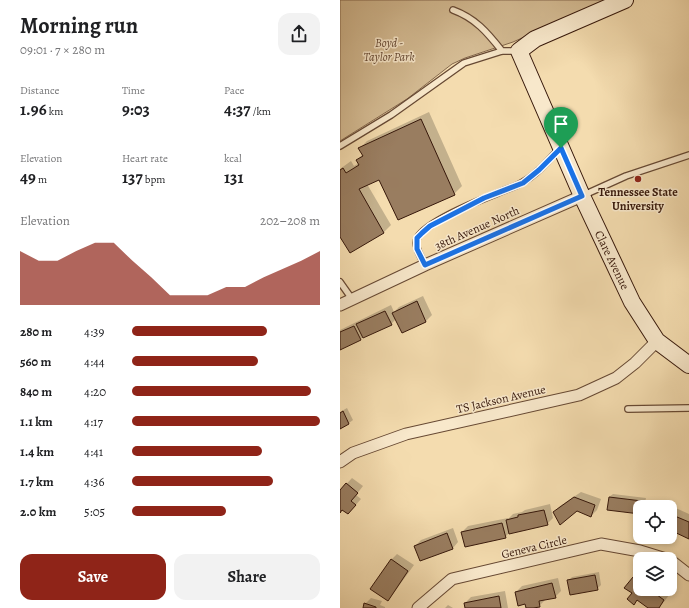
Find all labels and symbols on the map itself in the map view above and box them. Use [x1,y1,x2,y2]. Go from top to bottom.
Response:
park label: Boyd - Taylor Park [363,35,415,65]
pin [544,107,578,148]
marker: Tennessee State University [633,174,643,184]
place label: Tennessee State University [598,184,678,214]
street label: 38th Avenue North [432,202,522,254]
street label: Clare Avenue [591,228,633,292]
street label: TS Jackson Avenue [455,381,547,417]
street label: Geneva Circle [500,532,568,562]

